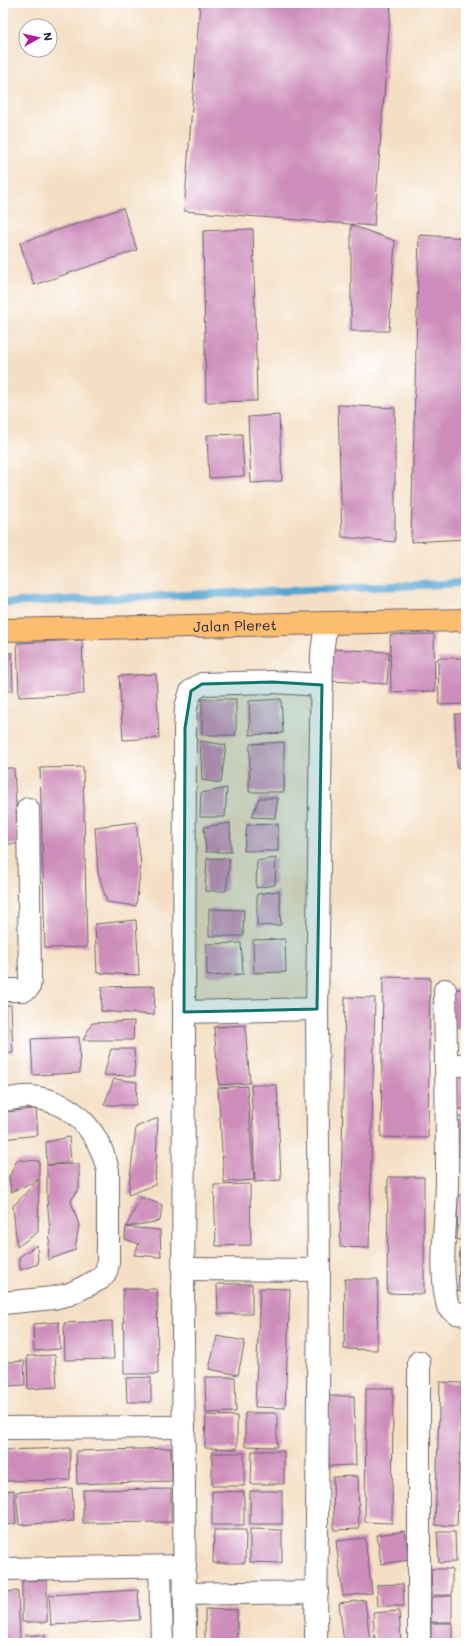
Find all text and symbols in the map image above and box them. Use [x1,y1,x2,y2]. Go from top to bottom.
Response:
north arrow [18,18,58,58]
text: N [40,31,56,42]
street label: Jalan Pleret [193,615,277,635]

